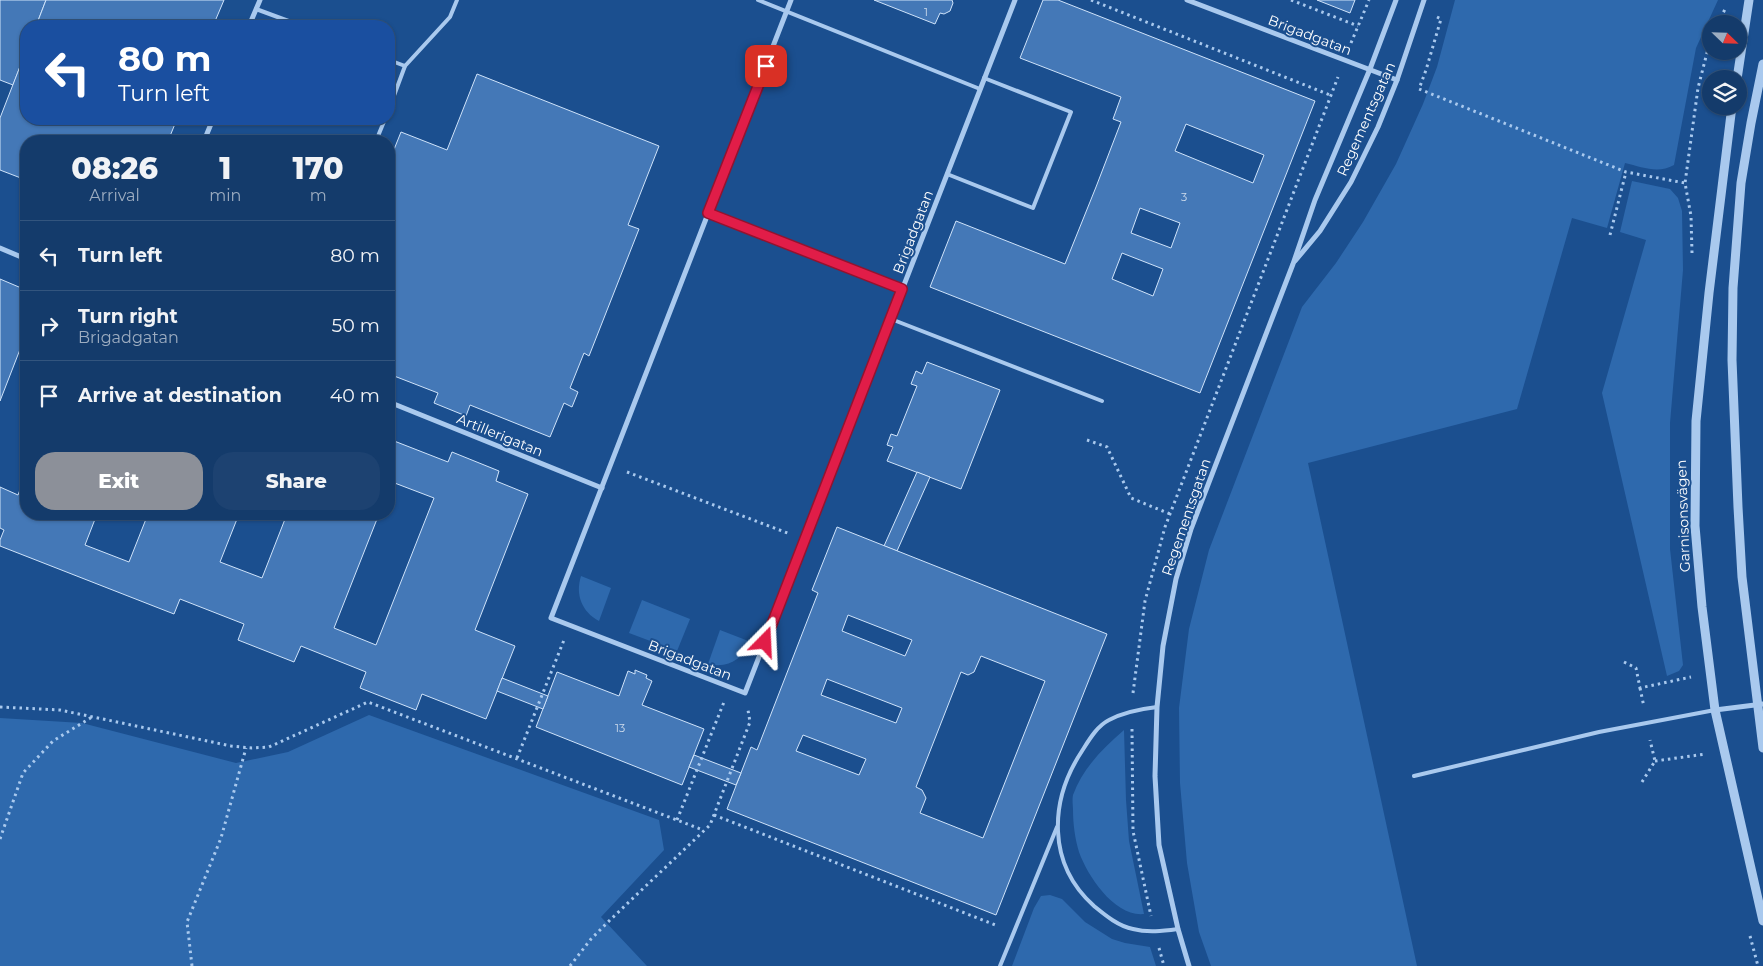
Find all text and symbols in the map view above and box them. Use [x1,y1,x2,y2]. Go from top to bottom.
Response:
house number: 1 [924,5,928,19]
street label: Brigadgatan [1266,11,1354,59]
north arrow [1702,15,1748,60]
map controls [1702,15,1747,115]
text: 80 m [118,37,212,80]
icon: left [35,40,100,105]
pin [745,45,787,87]
icon: arrive [752,52,780,80]
street label: Regementsgatan [1333,59,1399,179]
button: layers [1702,70,1747,115]
text: Turn left [118,80,210,107]
text: 08:26 [71,150,158,187]
text: 1 [219,150,231,187]
text: 170 [293,150,344,187]
text: Arrival [89,186,140,205]
text: min [209,186,241,205]
text: m [310,186,327,205]
street label: Brigadgatan [889,188,937,276]
house number: 3 [1181,190,1187,204]
icon: left [35,242,63,270]
text: Turn left [78,244,163,267]
text: 80 m [330,244,380,267]
text: Turn right [78,305,178,328]
icon: right [35,312,63,340]
text: 50 m [332,314,380,337]
text: Brigadgatan [78,328,179,347]
icon: arrive [35,382,63,410]
text: Arrive at destination [78,384,282,407]
text: 40 m [330,384,380,407]
street label: Artillerigatan [454,410,546,460]
button: Exit [35,452,203,510]
button: Share [213,452,380,510]
street label: Regementsgatan [1157,456,1215,578]
street label: Garnisonsvägen [1672,459,1694,573]
position arrow [738,615,790,667]
street label: Brigadgatan [646,636,734,684]
house number: 13 [615,721,625,735]

